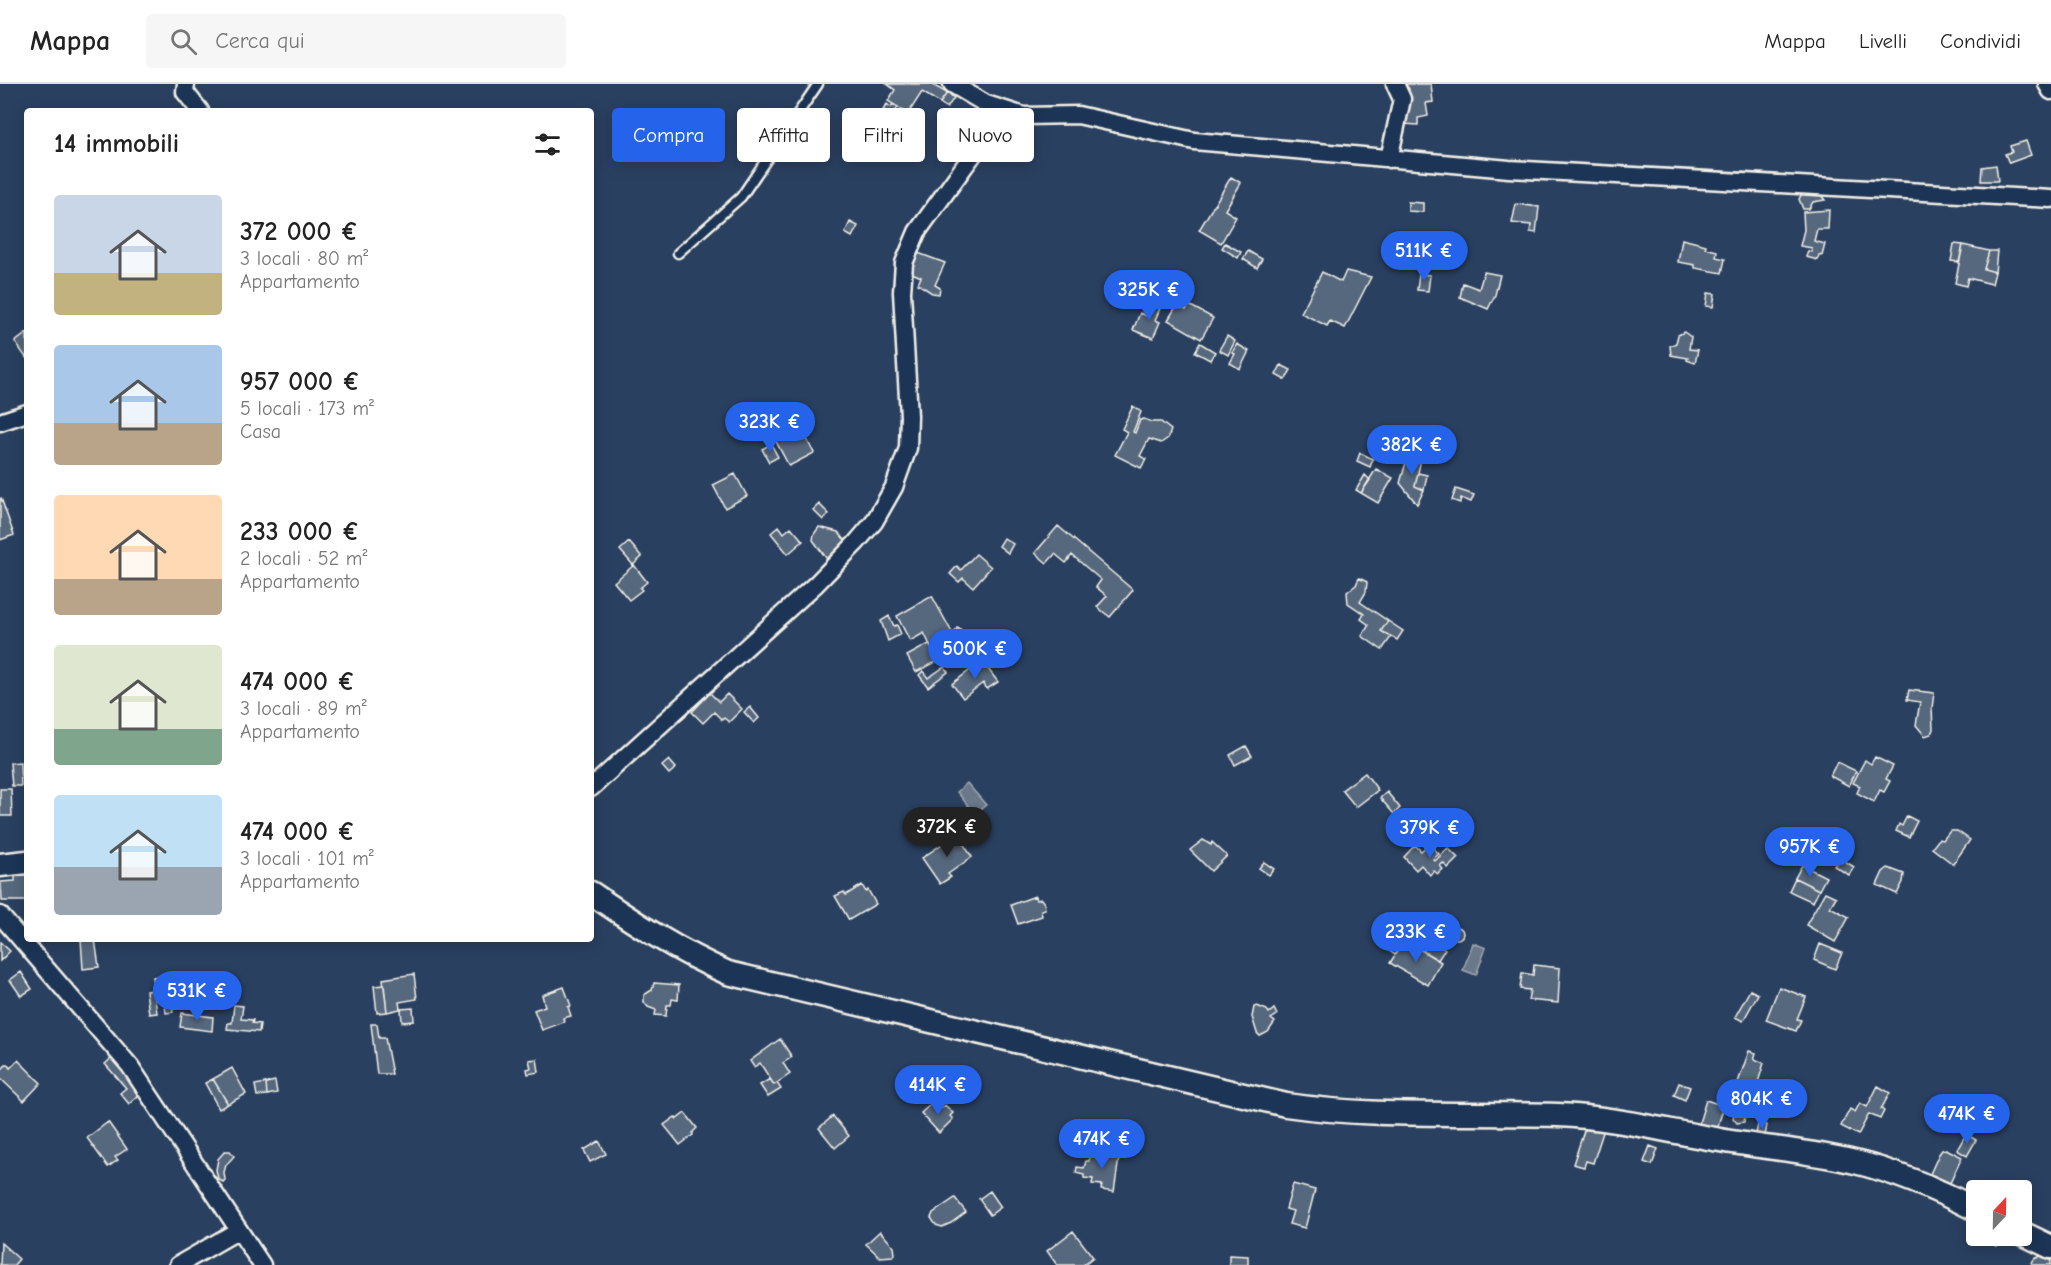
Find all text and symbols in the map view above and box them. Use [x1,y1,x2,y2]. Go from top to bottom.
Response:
search box [146,14,566,68]
text: Mappa [30,25,110,57]
icon: search [167,25,200,58]
text: Cerca qui [215,28,305,54]
text: Mappa [1764,29,1826,53]
text: Livelli [1859,29,1907,53]
text: Condividi [1940,29,2021,53]
chip: Compra [612,108,725,162]
chip: Affitta [737,108,830,162]
chip: Filtri [842,108,925,162]
chip: Nuovo [937,108,1034,162]
icon: filters [531,128,564,161]
text: 14 immobili [54,129,179,159]
text: 372 000 € [240,217,359,247]
icon: home [102,219,174,291]
pin: 511K € [1375,231,1473,282]
text: 511K € [1395,239,1453,262]
text: 3 locali · 80 m² [240,247,368,270]
text: Appartamento [240,270,360,293]
pin: 325K € [1100,270,1198,321]
text: 325K € [1118,278,1180,301]
text: 957 000 € [240,367,360,397]
icon: home [102,369,174,441]
text: 5 locali · 173 m² [240,397,374,420]
pin: 323K € [721,402,819,453]
text: 323K € [739,410,801,433]
text: Casa [240,420,281,443]
pin: 382K € [1363,425,1461,476]
text: 382K € [1381,433,1443,456]
text: 233 000 € [240,517,360,547]
icon: home [102,519,174,591]
text: 2 locali · 52 m² [240,547,367,570]
text: Appartamento [240,570,360,593]
pin: 500K € [926,629,1024,680]
text: 500K € [942,637,1008,660]
text: 474 000 € [240,667,355,697]
icon: home [102,669,174,741]
text: 3 locali · 89 m² [240,697,367,720]
text: Appartamento [240,720,360,743]
pin: 372K € [898,807,996,858]
pin: 379K € [1381,808,1479,859]
text: 372K € [917,815,977,838]
text: 379K € [1399,816,1461,839]
text: 474 000 € [240,817,355,847]
icon: home [102,819,174,891]
pin: 957K € [1761,827,1859,878]
text: 957K € [1779,835,1841,858]
text: 3 locali · 101 m² [240,847,374,870]
text: Appartamento [240,870,360,893]
pin: 233K € [1367,912,1465,963]
text: 233K € [1385,920,1447,943]
pin: 531K € [148,971,246,1022]
text: 531K € [167,979,227,1002]
pin: 414K € [889,1065,987,1116]
text: 414K € [909,1073,967,1096]
pin: 804K € [1713,1079,1811,1130]
text: 804K € [1730,1087,1794,1110]
pin: 474K € [1918,1094,2016,1145]
text: 474K € [1938,1102,1996,1125]
pin: 474K € [1053,1119,1151,1170]
text: 474K € [1073,1127,1131,1150]
north arrow [1966,1180,2032,1246]
map controls [1966,1180,2032,1246]

